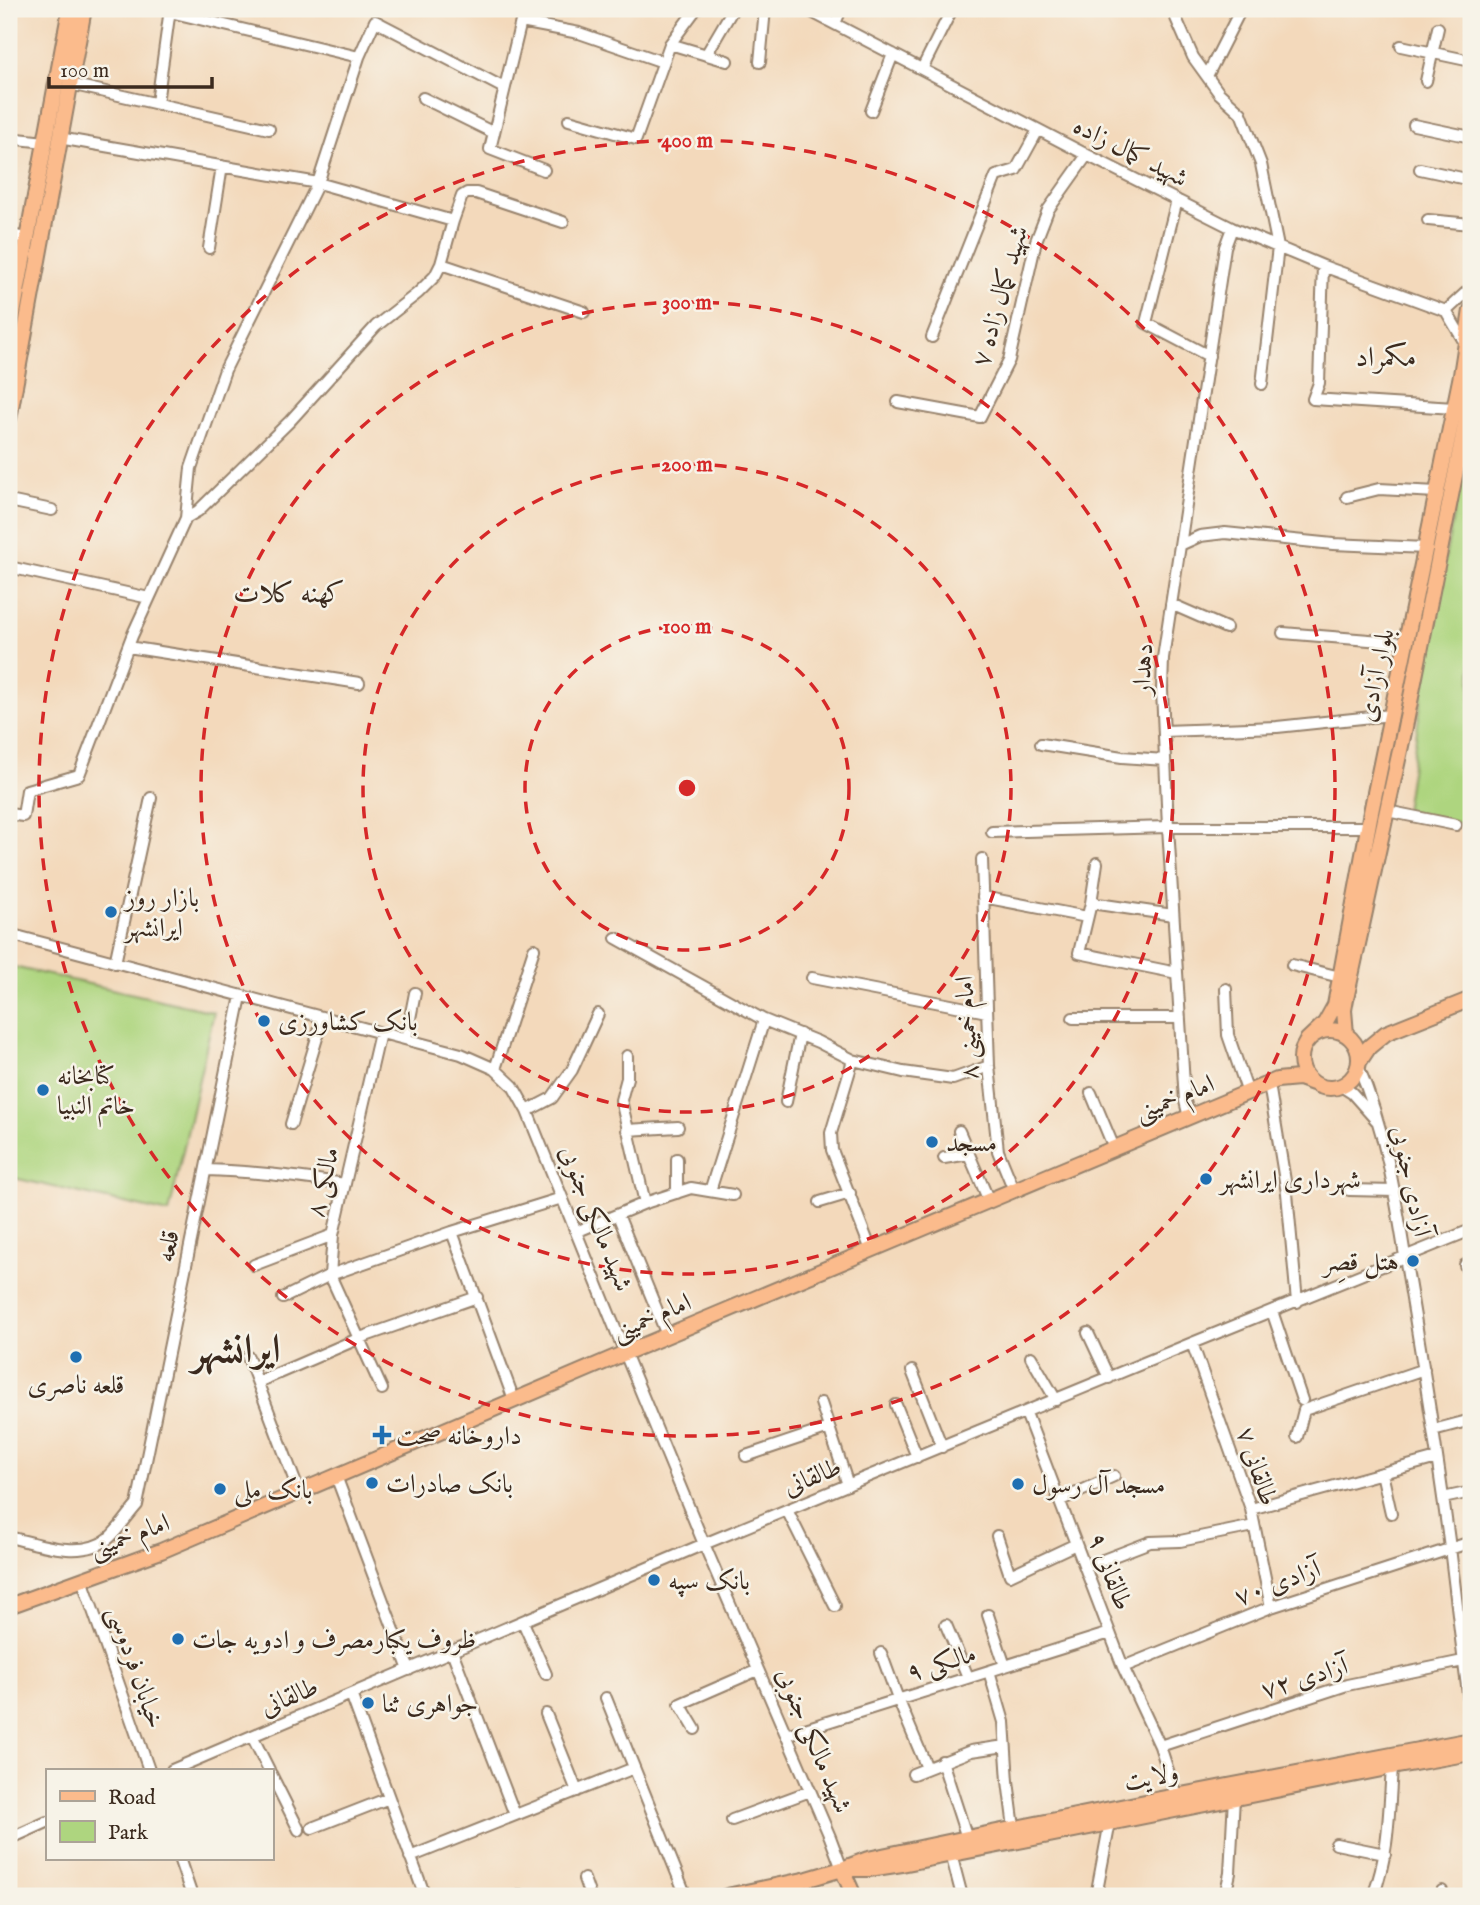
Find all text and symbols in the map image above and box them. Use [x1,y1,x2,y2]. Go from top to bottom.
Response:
scale bar [49,46,212,90]
text: 100 m [60,58,109,85]
street label: شهید کمال زاده [1067,109,1193,195]
text: 400 m [661,128,714,155]
street label: شهید کمال زاده ۷ [965,222,1036,371]
text: 300 m [662,290,712,317]
district label: مکمراد [1355,341,1417,376]
text: 200 m [661,452,713,479]
district label: کهنه کلات [233,577,345,612]
text: 100 m [662,614,712,641]
street label: بلوار آزادی [1350,626,1402,725]
street label: دهدار [1126,642,1161,699]
centre of rings [675,776,699,800]
place label: بازار روز ایرانشهر [122,882,199,945]
marker: بازار روز ایرانشهر [103,904,119,920]
street label: امام خمینی ۸ [948,975,992,1081]
place label: بانک کشاورزی [278,1006,418,1039]
marker: بانک کشاورزی [256,1013,272,1029]
place label: کتابخانه خاتم النبیا [57,1060,135,1128]
street label: امام خمینی [1130,1067,1221,1134]
marker: کتابخانه خاتم النبیا [35,1082,51,1098]
street label: آزادی جنوبی [1382,1123,1439,1242]
place label: مسجد [946,1127,997,1160]
marker: مسجد [924,1134,940,1150]
street label: شهید مالکی جنوبی [550,1141,640,1297]
street label: مالکی ۸ [299,1144,348,1221]
place label: شهرداری ایرانشهر [1217,1164,1361,1197]
marker: شهرداری ایرانشهر [1198,1171,1214,1187]
street label: قلعه [149,1227,188,1265]
place label: هتل قصِر [1320,1246,1399,1283]
marker: هتل قصِر [1405,1253,1421,1269]
street label: امام خمینی [607,1286,698,1353]
district label: ایرانشهر [187,1326,281,1377]
marker: قلعه ناصری [68,1349,84,1365]
place label: قلعه ناصری [28,1369,124,1402]
place label: داروخانه صحت [396,1420,522,1453]
street label: طالقانی ۷ [1228,1423,1285,1510]
marker: داروخانه صحت [374,1427,390,1443]
street label: طالقانی [779,1451,847,1504]
place label: بانک صادرات [386,1468,513,1501]
place label: مسجد آل رسول [1032,1469,1165,1502]
place label: بانک ملی [234,1474,312,1508]
marker: بانک صادرات [364,1475,380,1491]
marker: مسجد آل رسول [1010,1476,1026,1492]
marker: بانک ملی [212,1481,228,1497]
street label: امام خمینی [85,1507,176,1571]
street label: طالقانی ۹ [1080,1528,1140,1615]
street label: آزادی ۷۰ [1230,1552,1327,1614]
place label: بانک سپه [668,1565,750,1598]
marker: بانک سپه [646,1572,662,1588]
street label: خیابان فردوسی [98,1602,172,1733]
place label: ظروف یکبارمصرف و ادویه جات [192,1624,476,1657]
marker: ظروف یکبارمصرف و ادویه جات [170,1631,186,1647]
street label: مالکی ۹ [903,1637,980,1690]
street label: آزادی ۷۲ [1257,1649,1354,1707]
street label: شهید مالکی جنوبی [767,1663,859,1819]
street label: طالقانی [255,1670,324,1724]
place label: جواهری ثنا [382,1688,478,1721]
marker: جواهری ثنا [360,1695,376,1711]
street label: ولایت [1121,1756,1181,1799]
legend [46,1769,273,1860]
text: Road [108,1785,156,1812]
text: Park [108,1820,149,1847]

